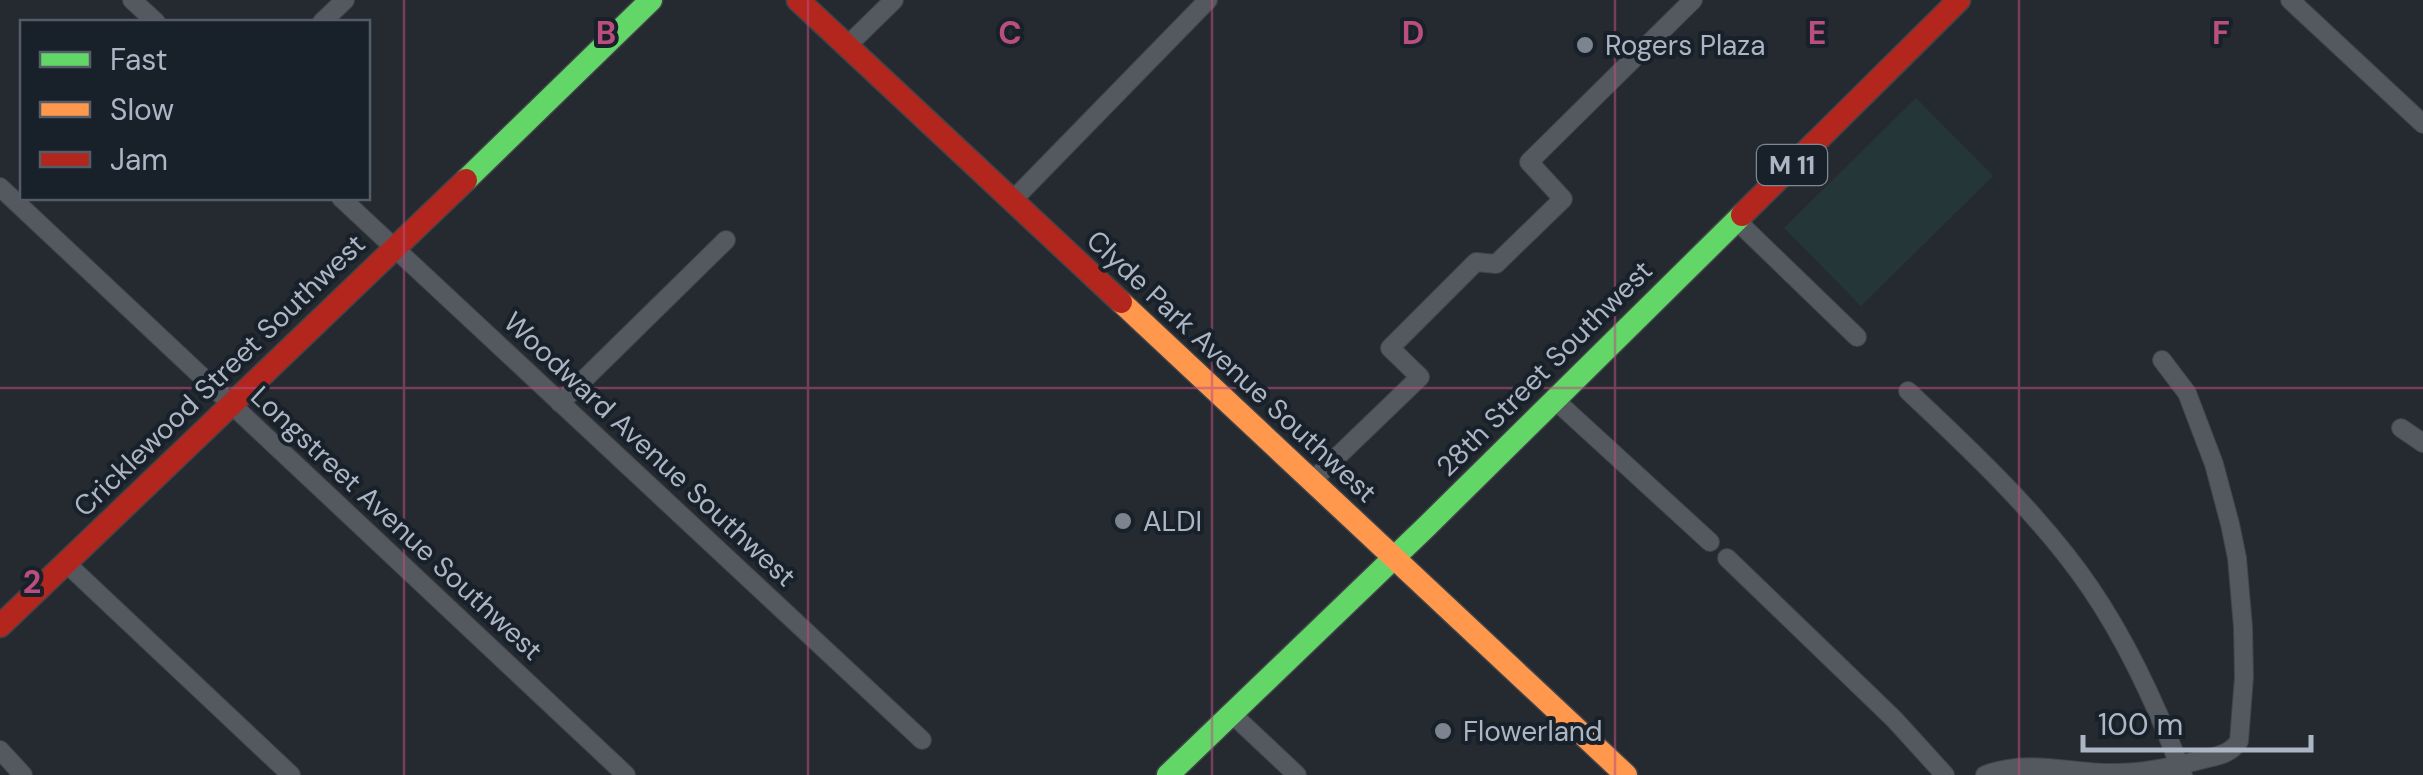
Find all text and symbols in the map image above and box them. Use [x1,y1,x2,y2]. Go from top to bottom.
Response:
text: B [596,12,616,54]
text: C [998,12,1022,54]
text: D [1402,12,1424,54]
text: E [1808,12,1826,54]
text: F [2212,12,2230,54]
legend [20,20,370,200]
place label: Rogers Plaza [1605,27,1765,64]
marker: Rogers Plaza [1574,34,1596,56]
text: Fast [110,40,168,79]
text: Slow [110,90,174,129]
text: Jam [110,140,168,179]
road number: M 11 [1757,145,1827,185]
street label: Clyde Park Avenue Southwest [1079,222,1385,511]
street label: Cricklewood Street Southwest [66,226,373,525]
street label: 28th Street Southwest [1428,252,1660,484]
street label: Woodward Avenue Southwest [495,304,804,595]
street label: Longstreet Avenue Southwest [243,378,550,669]
place label: ALDI [1143,503,1202,540]
marker: ALDI [1112,510,1134,532]
text: 2 [23,561,41,603]
scale bar [2083,690,2310,752]
text: 100 m [2098,705,2183,744]
place label: Flowerland [1463,713,1603,750]
marker: Flowerland [1432,720,1454,742]

